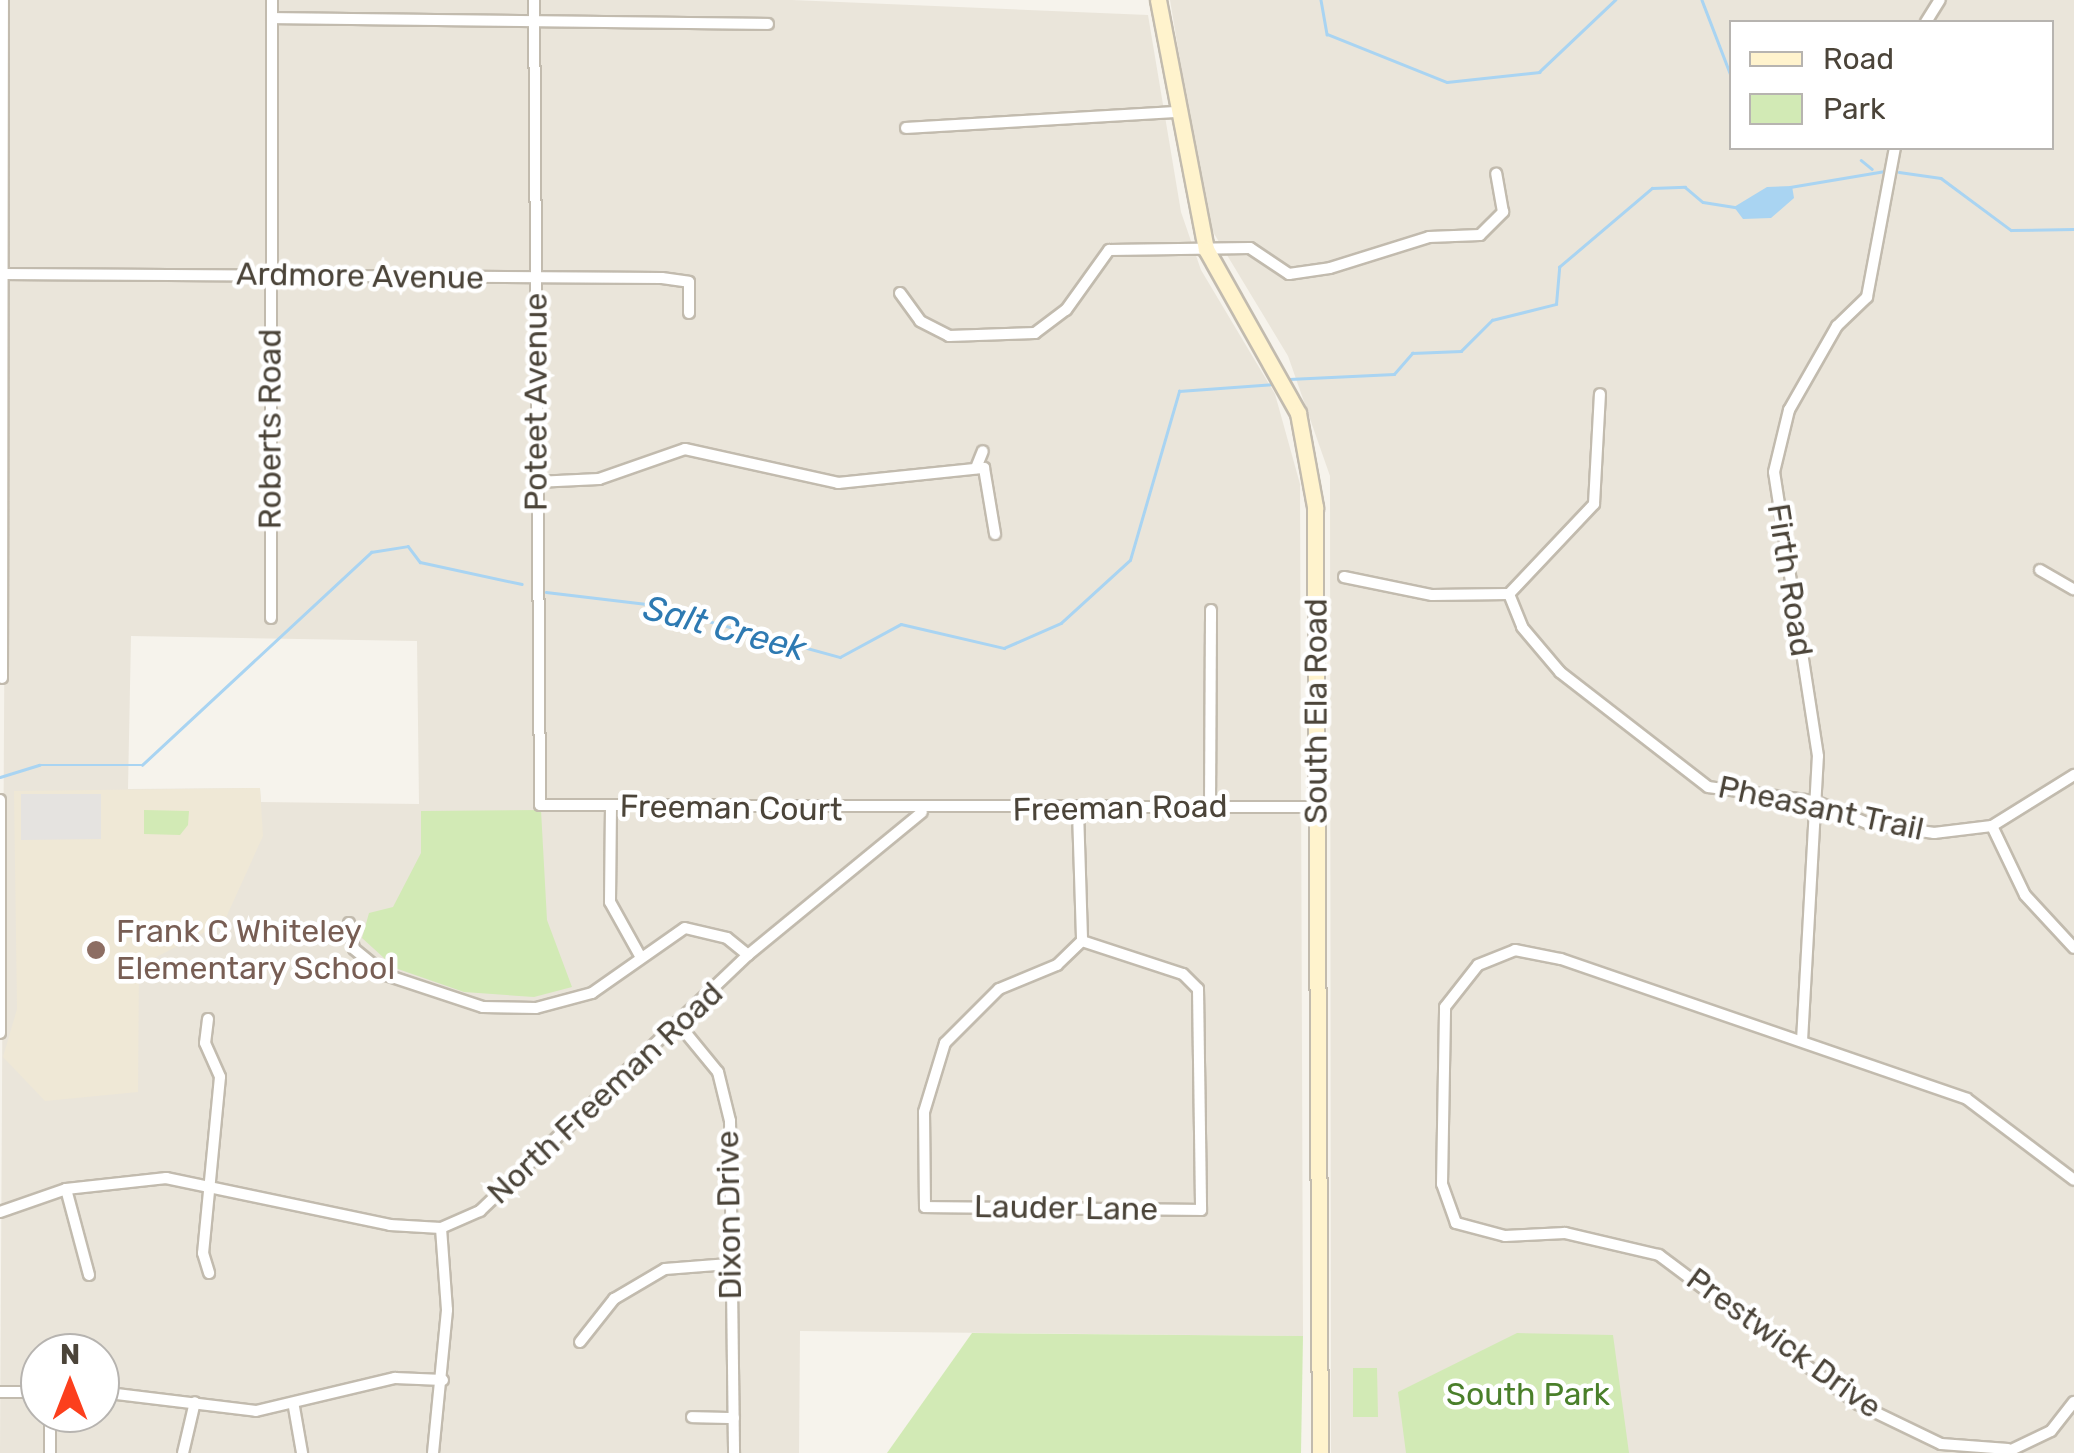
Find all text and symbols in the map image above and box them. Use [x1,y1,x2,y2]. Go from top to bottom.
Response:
legend [1729,20,2054,150]
text: Road [1823,41,1894,77]
text: Park [1823,91,1885,127]
street label: Ardmore Avenue [235,255,485,297]
street label: Poteet Avenue [517,292,555,512]
street label: Roberts Road [251,329,289,529]
street label: Firth Road [1759,501,1821,659]
water label: Salt Creek [639,586,811,670]
street label: South Ela Road [1297,598,1335,824]
street label: Pheasant Trail [1714,767,1928,849]
street label: Freeman Court [619,787,843,829]
street label: Freeman Road [1012,787,1228,829]
place label: Frank C Whiteley Elementary School [116,913,396,988]
marker: Frank C Whiteley Elementary School [85,939,107,961]
street label: North Freeman Road [479,974,731,1212]
street label: Dixon Drive [708,1130,750,1300]
street label: Lauder Lane [973,1187,1159,1229]
street label: Prestwick Drive [1679,1259,1889,1427]
north arrow [20,1333,120,1433]
text: N [60,1338,80,1371]
park label: South Park [1446,1375,1610,1413]

